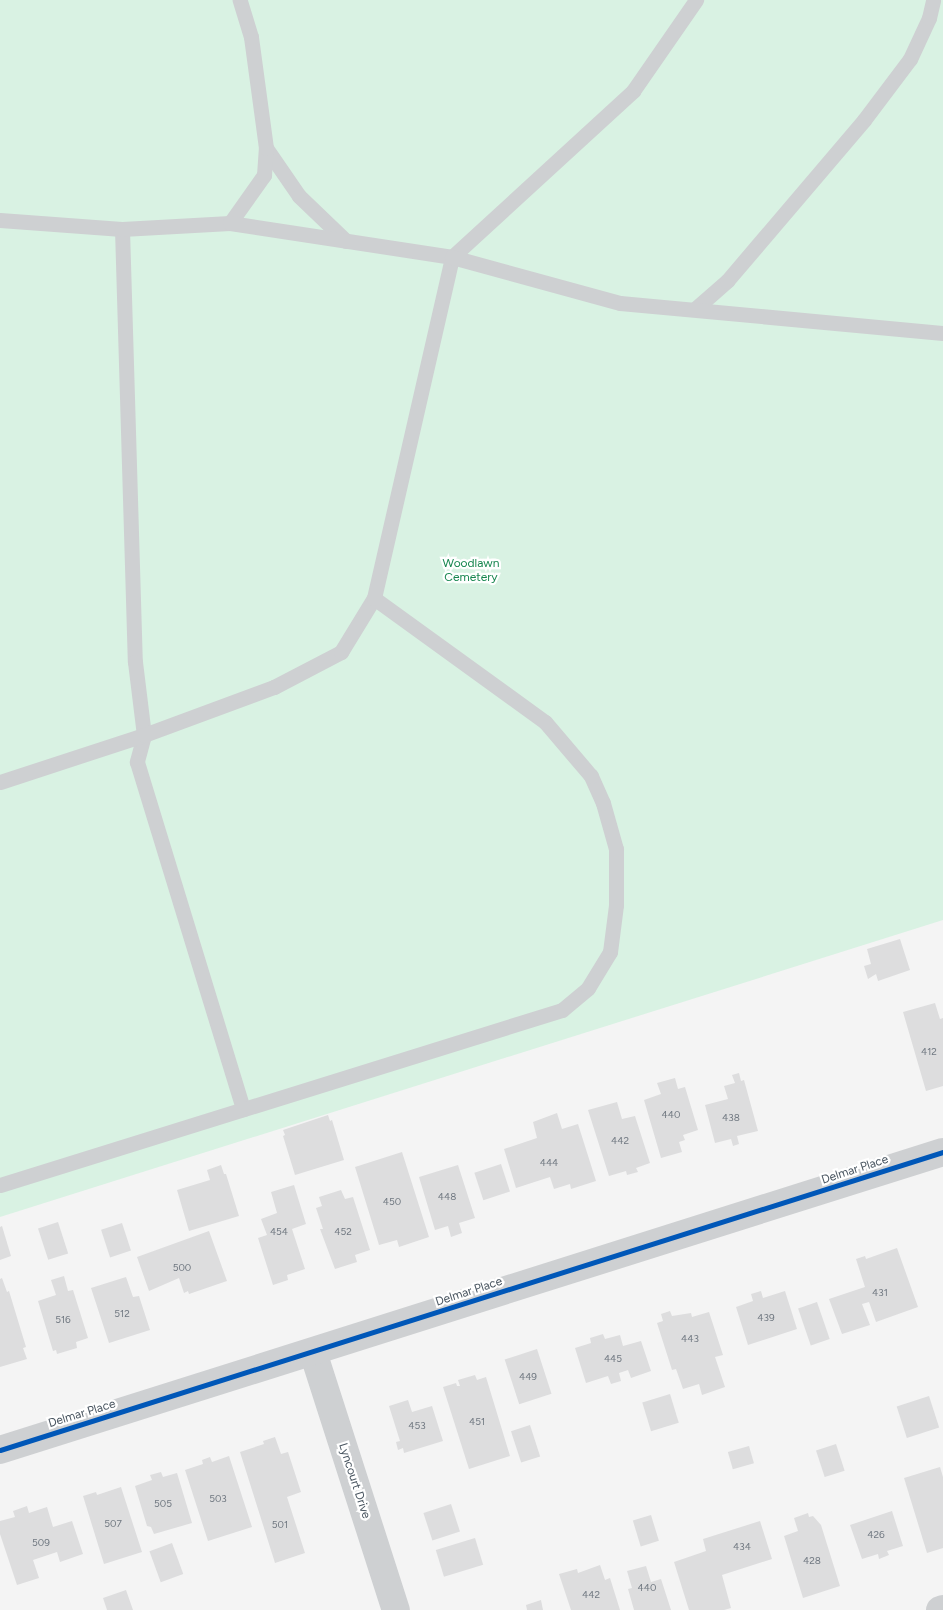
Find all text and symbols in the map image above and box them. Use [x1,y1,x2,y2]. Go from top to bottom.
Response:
park label: Woodlawn Cemetery [443,557,499,585]
house number: 412 [921,1046,937,1058]
house number: 440 [662,1109,680,1121]
house number: 438 [722,1112,740,1124]
house number: 442 [611,1135,629,1147]
street label: Delmar Place [820,1152,890,1188]
house number: 444 [540,1157,558,1169]
house number: 448 [438,1191,456,1203]
house number: 450 [383,1196,401,1208]
house number: 454 [270,1226,288,1238]
house number: 452 [334,1226,352,1238]
house number: 500 [173,1262,191,1274]
street label: Delmar Place [434,1274,504,1310]
house number: 431 [872,1287,888,1299]
house number: 512 [114,1308,130,1320]
house number: 439 [757,1312,775,1324]
house number: 516 [55,1314,71,1326]
house number: 443 [681,1333,699,1345]
house number: 445 [604,1353,622,1365]
house number: 449 [519,1371,537,1383]
street label: Delmar Place [47,1397,117,1431]
house number: 451 [469,1416,485,1428]
house number: 453 [408,1420,426,1432]
street label: Lyncourt Drive [335,1441,373,1521]
house number: 503 [209,1493,227,1505]
house number: 505 [154,1498,172,1510]
house number: 507 [104,1518,122,1530]
house number: 501 [272,1519,288,1531]
house number: 426 [867,1529,885,1541]
house number: 509 [32,1537,50,1549]
house number: 434 [733,1541,751,1553]
house number: 428 [803,1555,821,1567]
house number: 440 [638,1582,656,1594]
house number: 442 [582,1589,600,1601]

